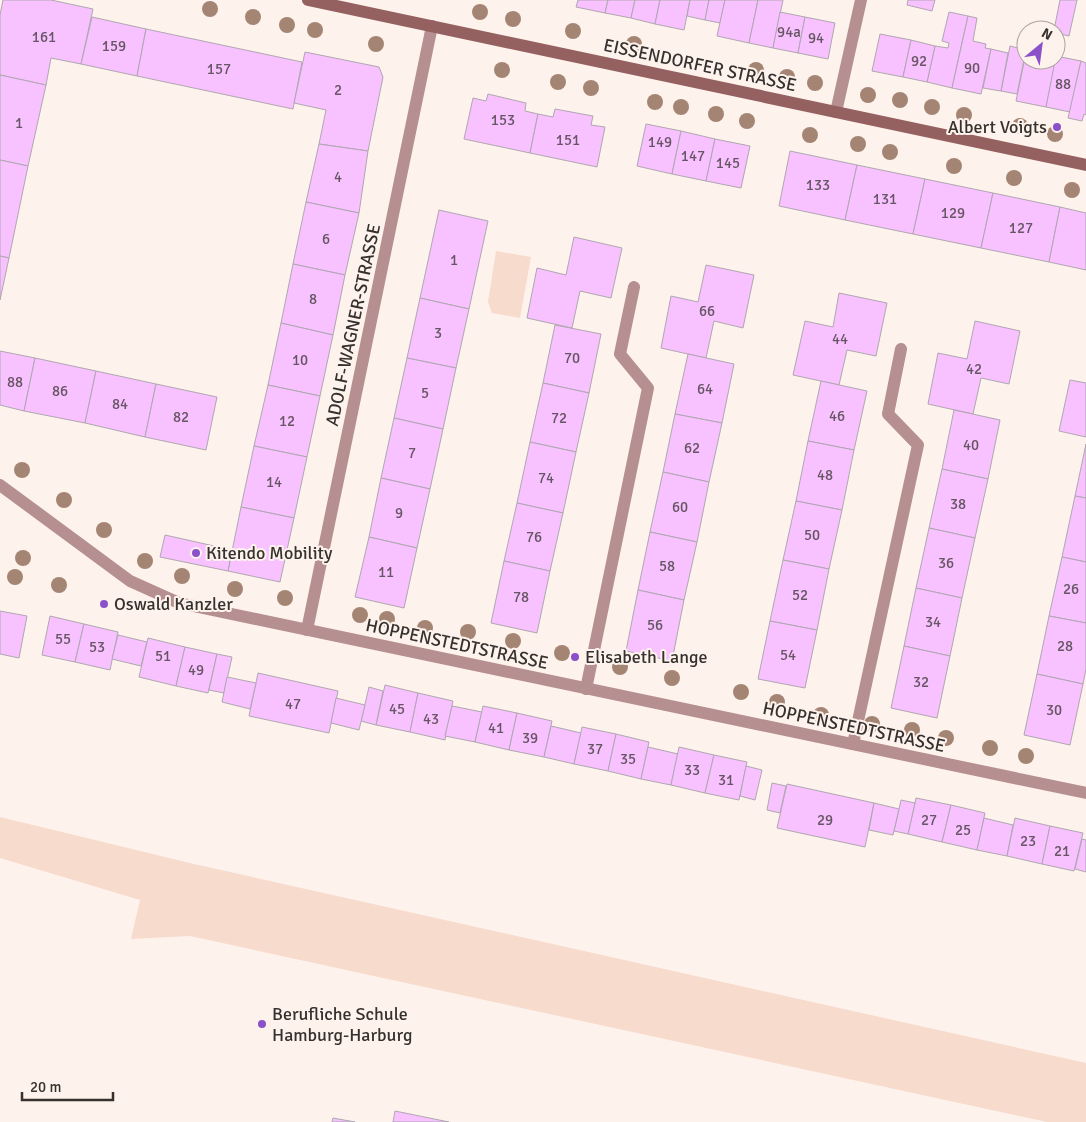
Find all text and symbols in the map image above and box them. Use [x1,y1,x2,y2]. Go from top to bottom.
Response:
north arrow [1016,20,1066,70]
house number: 94a [777,23,801,41]
text: N [1039,24,1055,44]
house number: 161 [32,28,56,46]
house number: 94 [808,29,824,47]
street label: EISSENDORFER STRASSE [601,34,799,96]
house number: 159 [102,37,126,55]
house number: 92 [911,52,927,70]
house number: 90 [964,59,980,77]
house number: 157 [207,60,231,78]
house number: 88 [1055,75,1071,93]
house number: 2 [334,81,342,99]
house number: 153 [491,111,515,129]
house number: 1 [15,114,23,132]
place label: Albert Voigts [948,116,1047,138]
marker: Albert Voigts [1051,121,1063,133]
house number: 151 [556,131,580,149]
house number: 149 [648,133,672,151]
house number: 147 [681,147,705,165]
house number: 145 [716,154,740,172]
house number: 4 [334,168,342,186]
house number: 133 [806,176,830,194]
house number: 131 [873,190,897,208]
house number: 129 [941,204,965,222]
house number: 127 [1009,219,1033,237]
street label: ADOLF-WAGNER-STRASSE [321,222,385,428]
house number: 6 [322,230,330,248]
house number: 1 [450,251,458,269]
house number: 8 [309,290,317,308]
house number: 66 [699,302,715,320]
house number: 3 [434,324,442,342]
house number: 44 [832,330,848,348]
house number: 70 [564,349,580,367]
house number: 10 [292,351,308,369]
house number: 42 [966,360,982,378]
house number: 88 [7,373,23,391]
house number: 64 [697,380,713,398]
house number: 86 [52,382,68,400]
house number: 5 [421,384,429,402]
house number: 84 [112,395,128,413]
house number: 46 [829,407,845,425]
house number: 82 [173,408,189,426]
house number: 72 [551,409,567,427]
house number: 12 [279,412,295,430]
house number: 40 [963,436,979,454]
house number: 62 [684,439,700,457]
house number: 7 [408,444,416,462]
house number: 48 [817,466,833,484]
house number: 74 [538,469,554,487]
house number: 14 [266,473,282,491]
house number: 38 [950,495,966,513]
house number: 60 [672,498,688,516]
house number: 9 [395,504,403,522]
house number: 50 [804,526,820,544]
house number: 76 [526,528,542,546]
place label: Kitendo Mobility [206,542,333,564]
marker: Kitendo Mobility [190,547,202,559]
house number: 36 [938,554,954,572]
house number: 58 [659,557,675,575]
house number: 11 [378,563,394,581]
house number: 26 [1063,580,1079,598]
house number: 52 [792,586,808,604]
house number: 78 [513,588,529,606]
place label: Oswald Kanzler [114,593,233,615]
marker: Oswald Kanzler [98,598,110,610]
house number: 34 [925,613,941,631]
street label: HOPPENSTEDTSTRASSE [364,614,550,674]
house number: 56 [647,616,663,634]
house number: 55 [55,630,71,648]
house number: 28 [1057,637,1073,655]
house number: 53 [89,638,105,656]
place label: Elisabeth Lange [585,646,708,668]
house number: 54 [780,646,796,664]
house number: 51 [155,647,171,665]
marker: Elisabeth Lange [569,651,581,663]
house number: 49 [188,661,204,679]
house number: 32 [913,673,929,691]
house number: 47 [285,695,301,713]
street label: HOPPENSTEDTSTRASSE [761,697,947,757]
house number: 45 [389,700,405,718]
house number: 30 [1046,701,1062,719]
house number: 43 [423,710,439,728]
house number: 41 [488,719,504,737]
house number: 39 [522,729,538,747]
house number: 37 [587,740,603,758]
house number: 35 [620,750,636,768]
house number: 33 [684,761,700,779]
house number: 31 [718,771,734,789]
house number: 29 [817,811,833,829]
house number: 27 [921,811,937,829]
house number: 25 [955,821,971,839]
house number: 23 [1020,832,1036,850]
house number: 21 [1054,842,1070,860]
place label: Berufliche Schule Hamburg-Harburg [272,1003,412,1046]
marker: Berufliche Schule Hamburg-Harburg [256,1018,268,1030]
scale bar [22,1070,114,1102]
text: 20 m [30,1078,61,1096]

